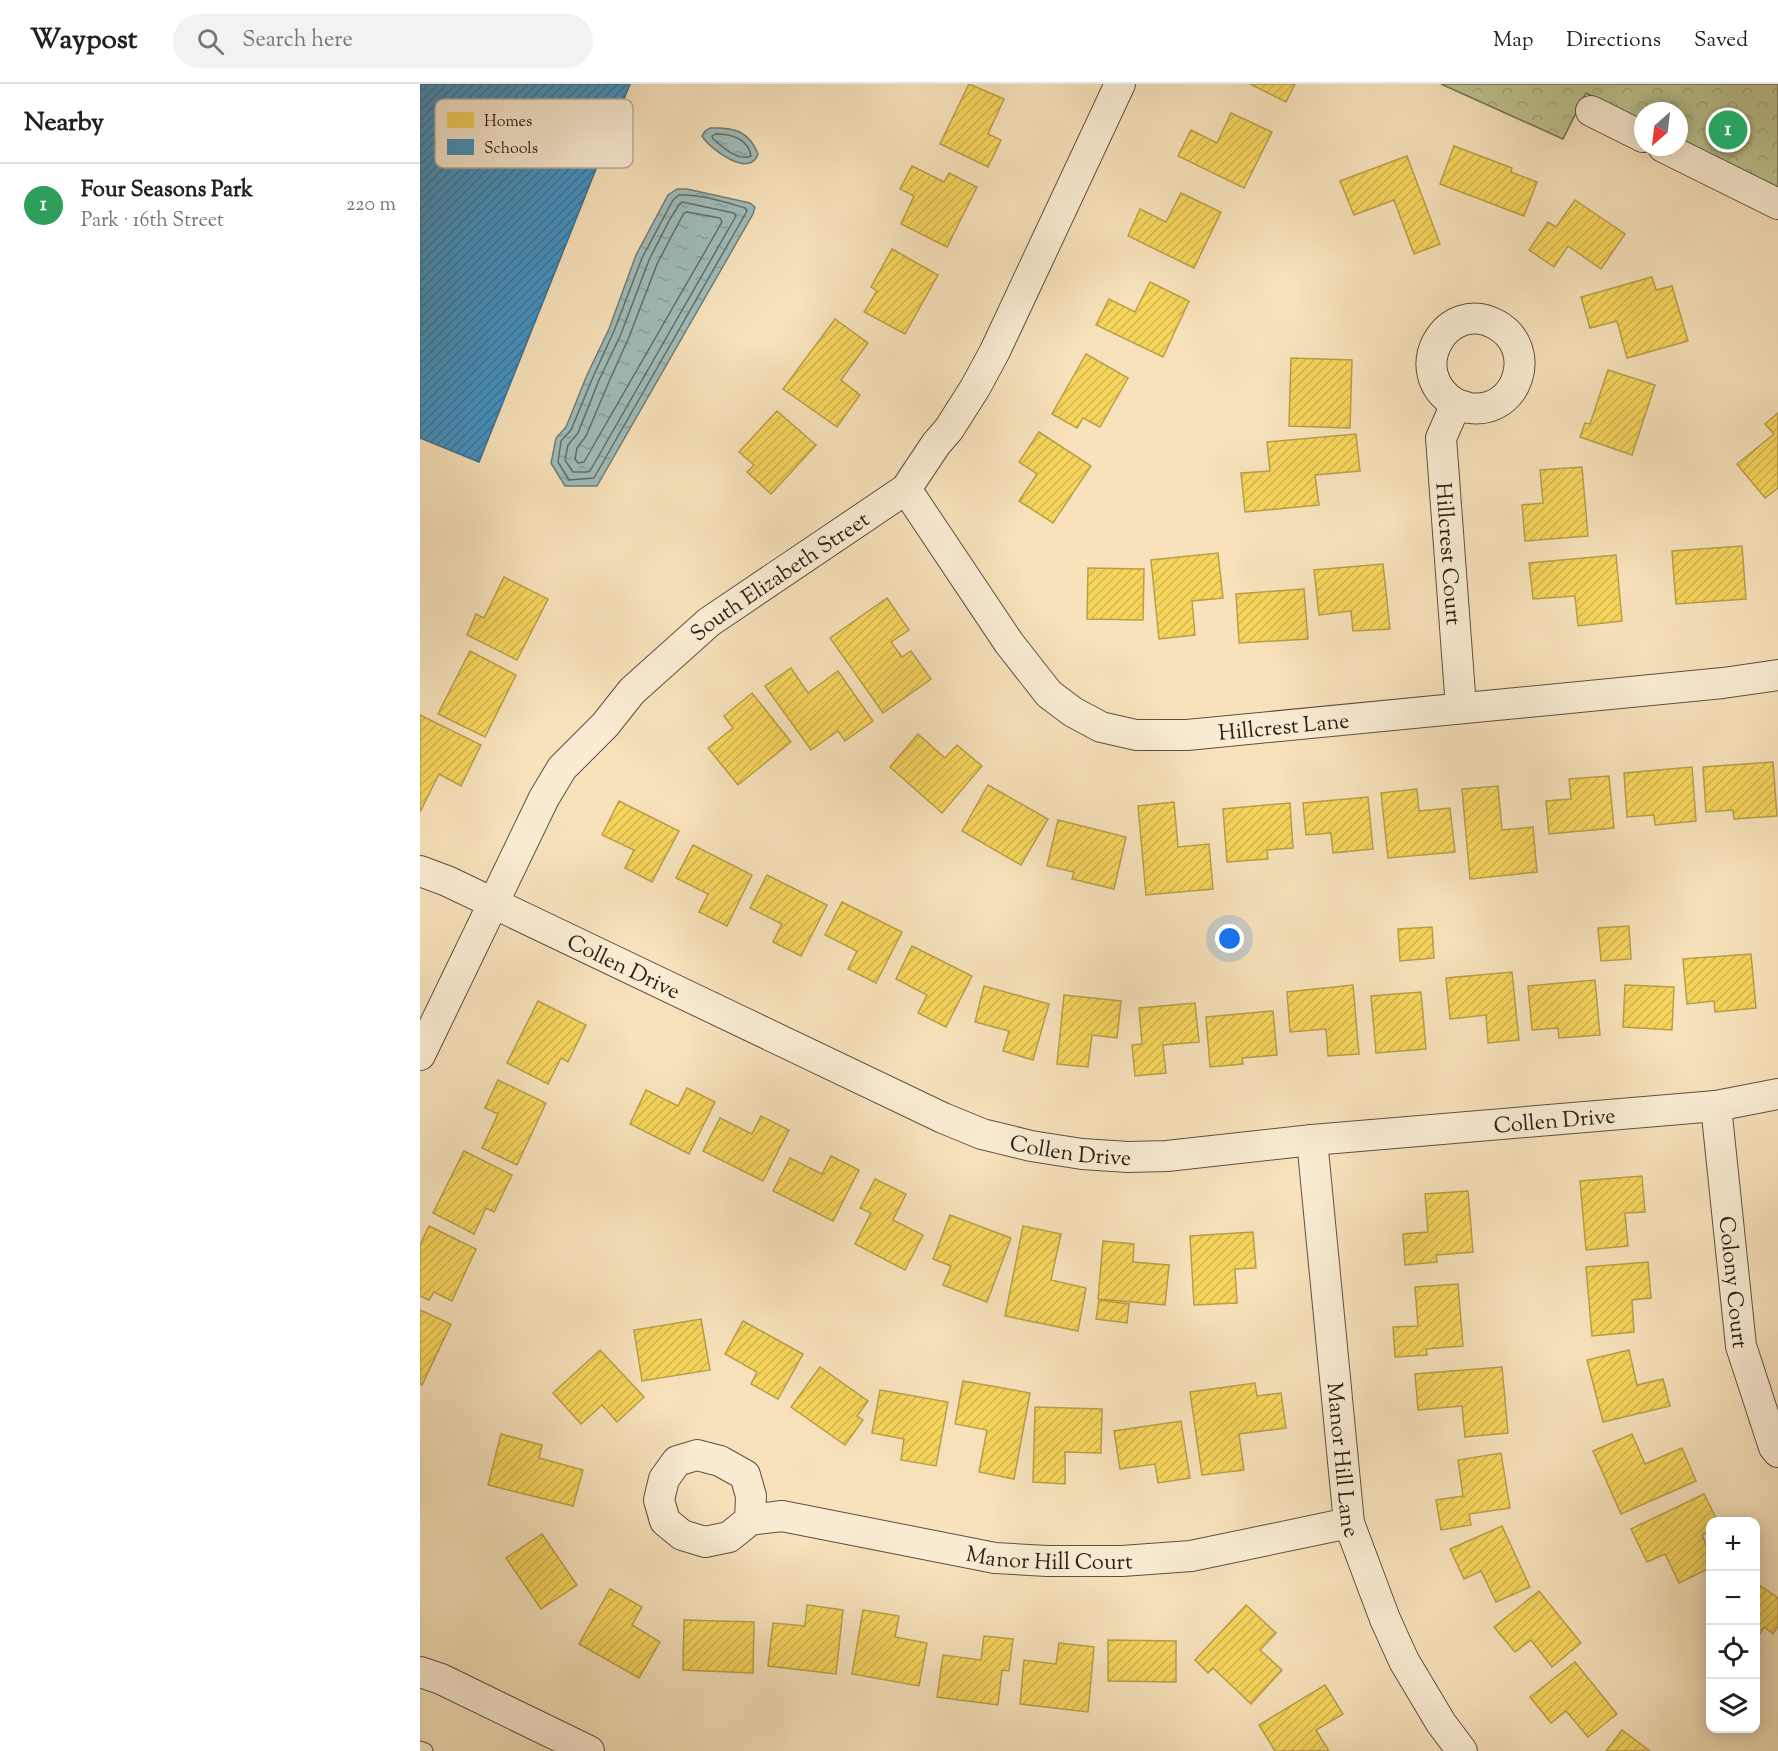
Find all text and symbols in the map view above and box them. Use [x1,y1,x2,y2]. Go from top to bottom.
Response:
search box [173,14,593,68]
text: Waypost [30,21,137,61]
icon: search [194,25,227,58]
text: Search here [242,25,353,57]
text: Map [1493,26,1533,56]
text: Directions [1566,26,1661,56]
text: Saved [1694,26,1748,56]
legend [435,99,633,168]
north arrow [1634,102,1688,156]
text: Nearby [24,105,104,142]
pin: 1 [1708,108,1748,152]
text: Homes [484,111,532,134]
text: Schools [484,138,538,161]
text: Four Seasons Park [81,175,253,207]
text: 1 [40,191,47,220]
text: 220 m [346,191,396,220]
text: Park · 16th Street [81,207,224,236]
street label: Hillcrest Court [1425,482,1468,627]
street label: South Elizabeth Street [684,505,877,651]
street label: Hillcrest Lane [1217,706,1351,751]
your location [1215,924,1244,953]
street label: Collen Drive [561,928,685,1009]
street label: Collen Drive [1493,1102,1617,1144]
street label: Collen Drive [1006,1128,1132,1176]
street label: Colony Court [1709,1215,1754,1350]
street label: Manor Hill Lane [1316,1381,1366,1543]
map controls [1706,1517,1760,1733]
button: + [1706,1517,1760,1571]
street label: Manor Hill Court [963,1540,1134,1580]
button: − [1706,1571,1760,1625]
button: locate [1706,1625,1760,1679]
button: layers [1706,1679,1760,1733]

